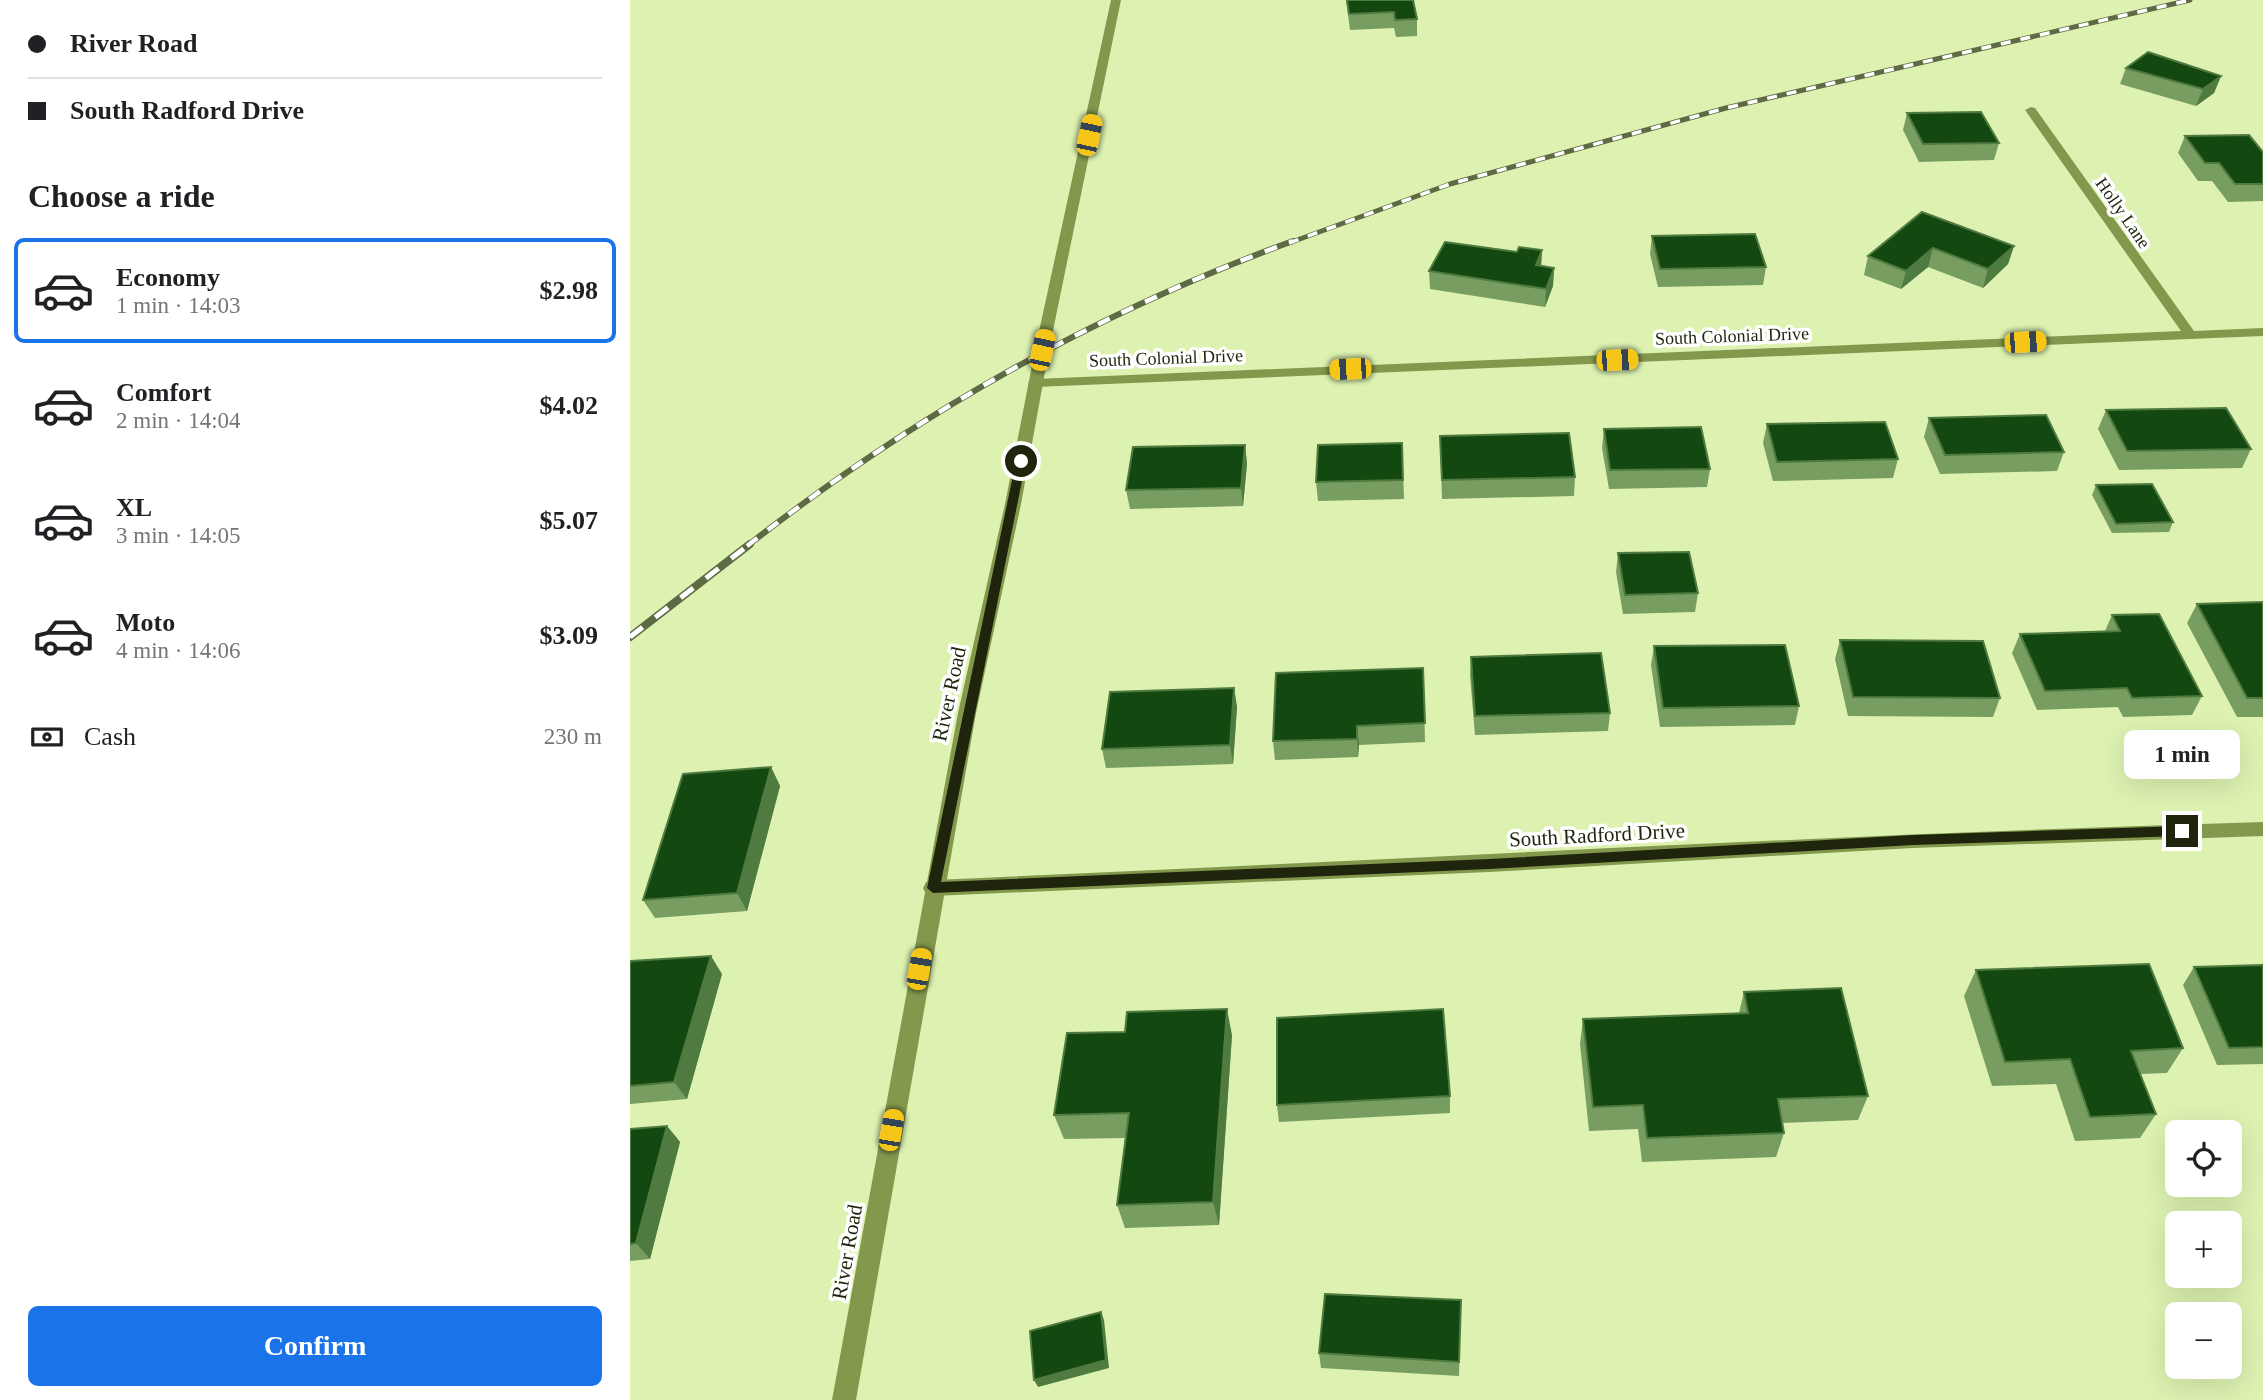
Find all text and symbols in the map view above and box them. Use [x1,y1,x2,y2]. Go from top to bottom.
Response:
text: River Road [70,29,197,58]
text: South Radford Drive [70,96,304,125]
car [1075,112,1104,158]
street label: Holly Lane [2091,174,2155,252]
text: Choose a ride [28,178,215,214]
icon: car [32,259,95,322]
text: Economy [116,263,220,292]
text: $2.98 [540,276,598,305]
text: 1 min · 14:03 [116,293,241,318]
street label: South Colonial Drive [1655,323,1809,349]
car [1028,327,1057,373]
car [2004,330,2047,354]
street label: South Colonial Drive [1089,345,1243,371]
car [1596,349,1639,371]
car [1329,358,1372,380]
icon: car [32,374,95,437]
text: Comfort [116,378,211,407]
text: $4.02 [540,391,598,420]
text: 2 min · 14:04 [116,408,241,433]
route start [1005,445,1037,477]
icon: car [32,489,95,552]
text: XL [116,493,152,522]
text: $5.07 [540,506,598,535]
text: 3 min · 14:05 [116,523,241,548]
icon: car [32,604,95,667]
text: Moto [116,608,175,637]
text: $3.09 [540,621,598,650]
text: 4 min · 14:06 [116,638,241,663]
street label: River Road [927,644,971,744]
icon: cash [28,718,66,756]
text: Cash [84,722,136,751]
text: 230 m [544,724,602,749]
callout: 1 min [2124,730,2240,778]
text: 1 min [2154,742,2210,767]
route end [2166,815,2198,847]
street label: South Radford Drive [1508,818,1686,852]
car [906,946,933,992]
car [878,1107,905,1153]
map controls [2165,1120,2242,1379]
button: locate [2165,1120,2242,1197]
street label: River Road [827,1202,867,1301]
button: + [2165,1211,2242,1288]
button: − [2165,1302,2242,1379]
button: Confirm [28,1306,602,1386]

